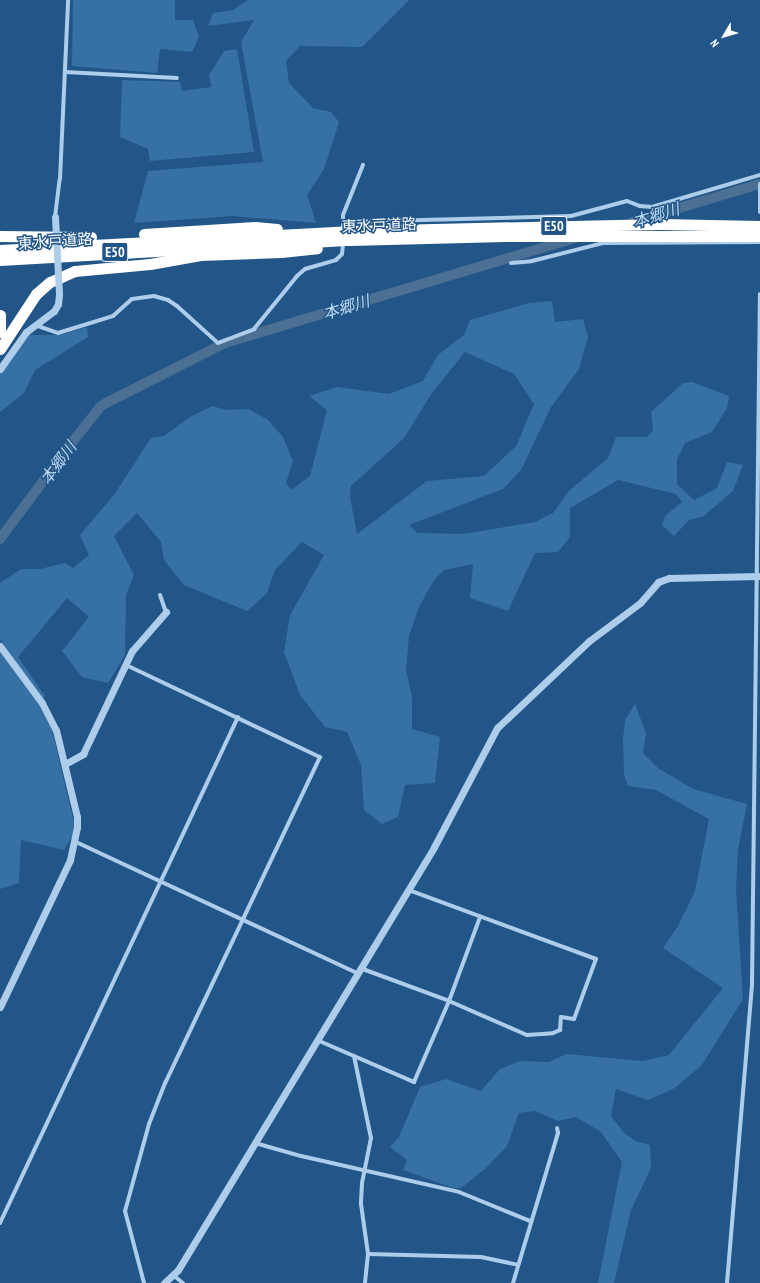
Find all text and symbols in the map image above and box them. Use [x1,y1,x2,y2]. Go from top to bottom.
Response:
north arrow [704,16,744,56]
text: N [707,37,722,50]
water label: 本郷川 [630,199,682,231]
road number: E50 [540,214,568,238]
street label: 東水戸道路 [341,215,417,235]
street label: 東水戸道路 [17,229,93,253]
road number: E50 [101,240,129,264]
water label: 本郷川 [320,291,372,323]
water label: 本郷川 [36,438,80,488]

